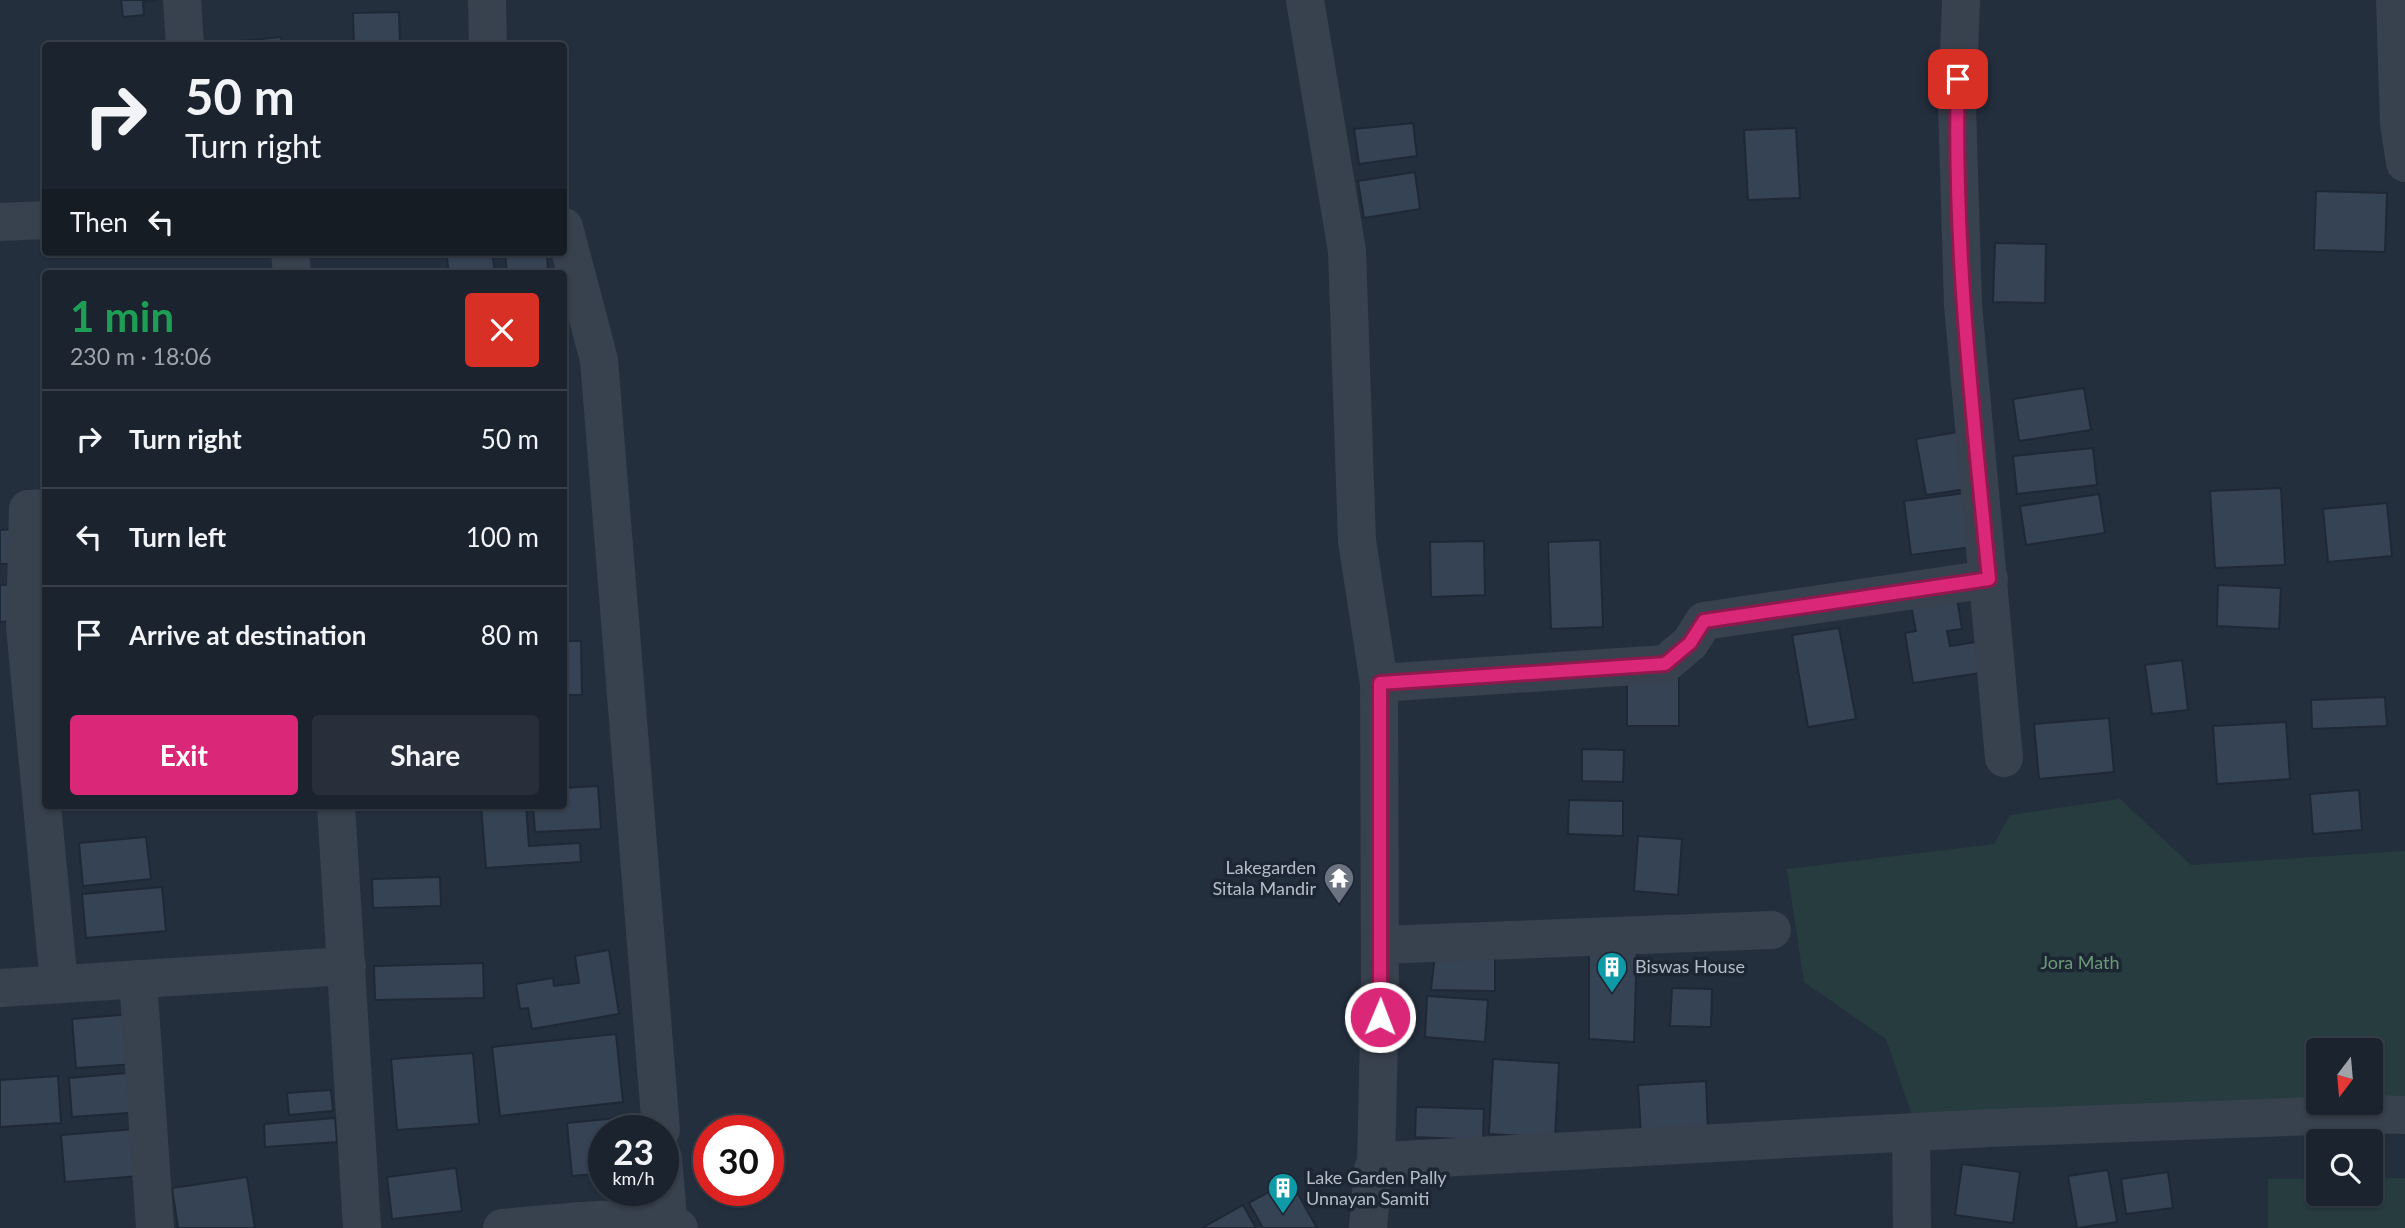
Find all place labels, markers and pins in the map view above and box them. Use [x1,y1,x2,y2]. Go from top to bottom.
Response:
pin [1928,49,1988,109]
place label: Lakegarden Sitala Mandir [1212,856,1316,899]
temple icon: Lakegarden Sitala Mandir [1322,861,1356,905]
building icon: Biswas House [1595,950,1629,994]
place label: Biswas House [1635,955,1745,977]
place label: Lake Garden Pally Unnayan Samiti [1306,1166,1447,1209]
building icon: Lake Garden Pally Unnayan Samiti [1266,1171,1300,1215]

